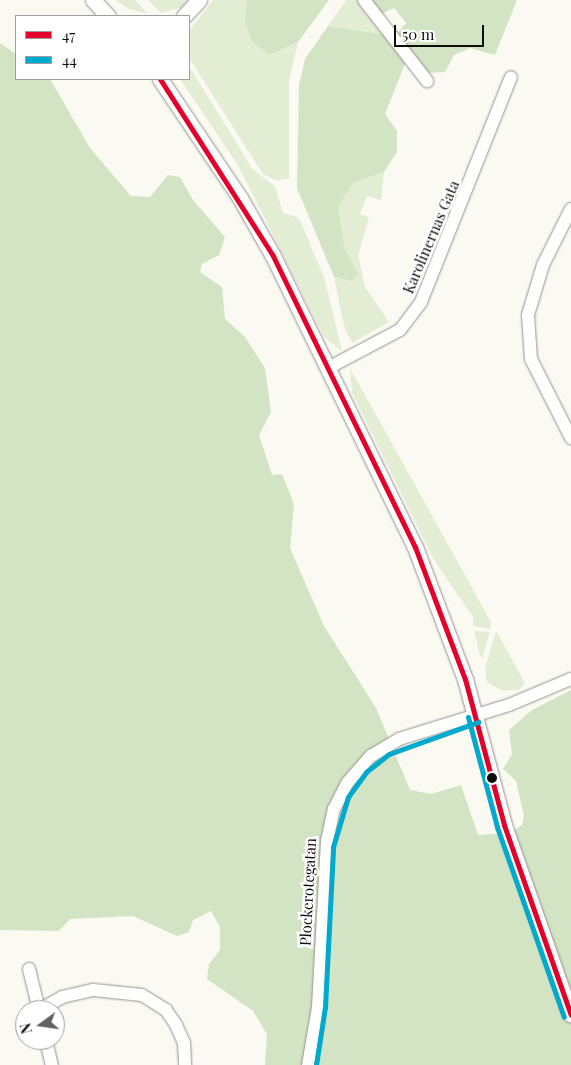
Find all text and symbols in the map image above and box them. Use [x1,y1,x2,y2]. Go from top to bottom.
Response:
legend [15,15,190,80]
scale bar [396,15,486,47]
text: 50 m [402,24,434,44]
text: 47 [62,25,75,45]
text: 44 [62,50,77,70]
street label: Karolinernas Gata [399,178,463,296]
unlabelled marker [487,773,497,783]
street label: Plockerotegatan [296,838,320,946]
north arrow [15,1000,65,1050]
text: N [15,1021,36,1036]

